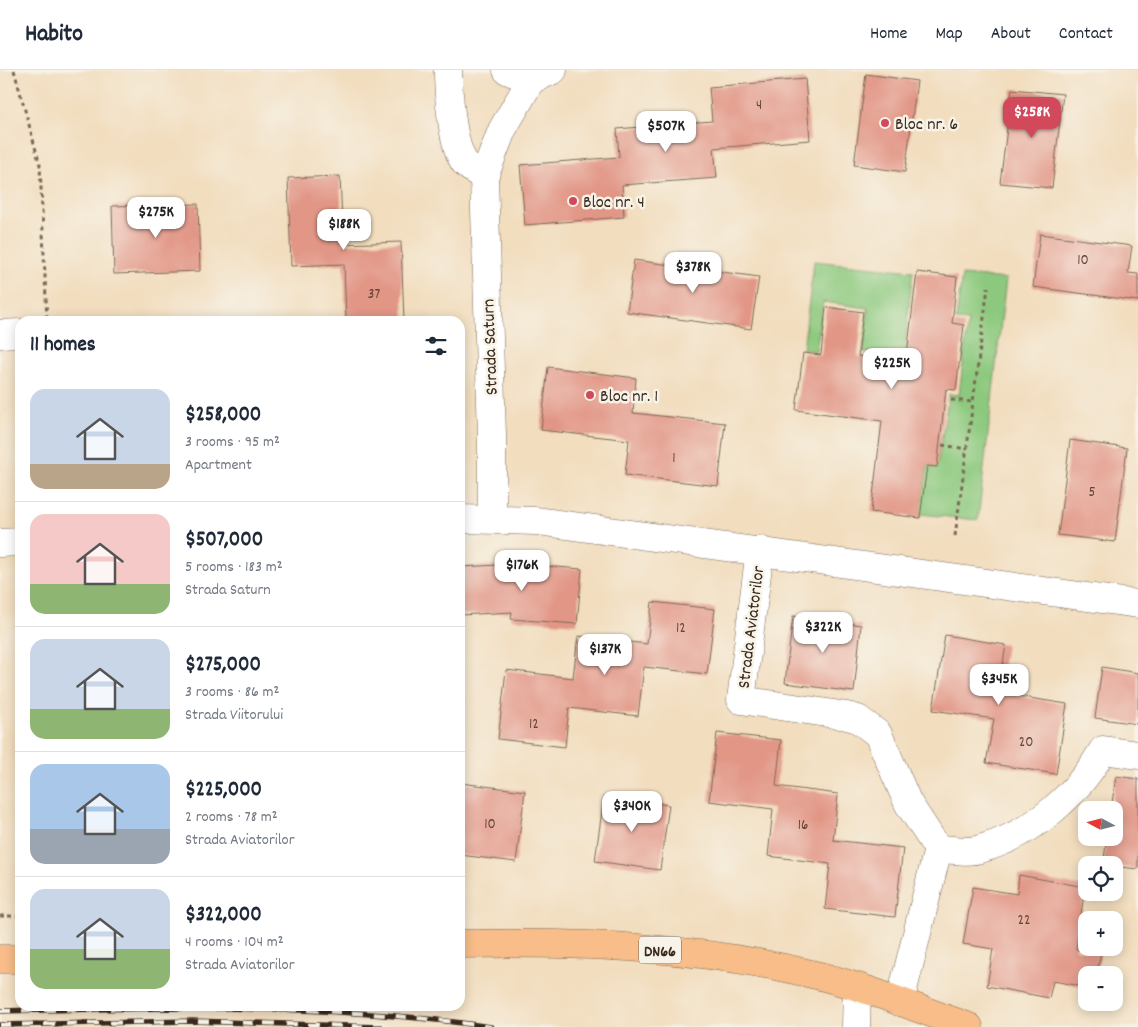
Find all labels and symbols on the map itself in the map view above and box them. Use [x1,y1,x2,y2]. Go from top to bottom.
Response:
house number: 4 [756,95,762,117]
pin: $258K [997,97,1067,139]
pin: $507K [631,111,701,153]
place label: Bloc nr. 6 [895,113,958,138]
marker: Bloc nr. 6 [879,117,891,129]
place label: Bloc nr. 4 [583,191,645,216]
marker: Bloc nr. 4 [567,195,579,207]
pin: $275K [121,196,191,239]
pin: $188K [309,208,379,251]
house number: 10 [1077,250,1089,272]
pin: $378K [658,252,728,294]
house number: 37 [368,284,380,306]
street label: Strada Saturn [477,298,506,396]
pin: $225K [857,348,927,390]
place label: Bloc nr. 1 [600,385,658,410]
marker: Bloc nr. 1 [584,389,596,401]
house number: 1 [672,448,676,470]
house number: 5 [1089,482,1096,504]
pin: $176K [487,550,557,592]
street label: Strada Aviatorilor [733,564,772,690]
pin: $322K [788,612,858,654]
house number: 12 [676,618,686,640]
pin: $137K [570,634,640,676]
pin: $345K [964,664,1034,706]
house number: 12 [529,714,539,736]
house number: 20 [1019,732,1033,754]
pin: $340K [597,790,667,833]
north arrow [1078,801,1122,846]
house number: 10 [484,814,496,836]
house number: 16 [798,815,808,837]
house number: 22 [1017,910,1031,932]
road number: DN66 [639,936,681,964]

